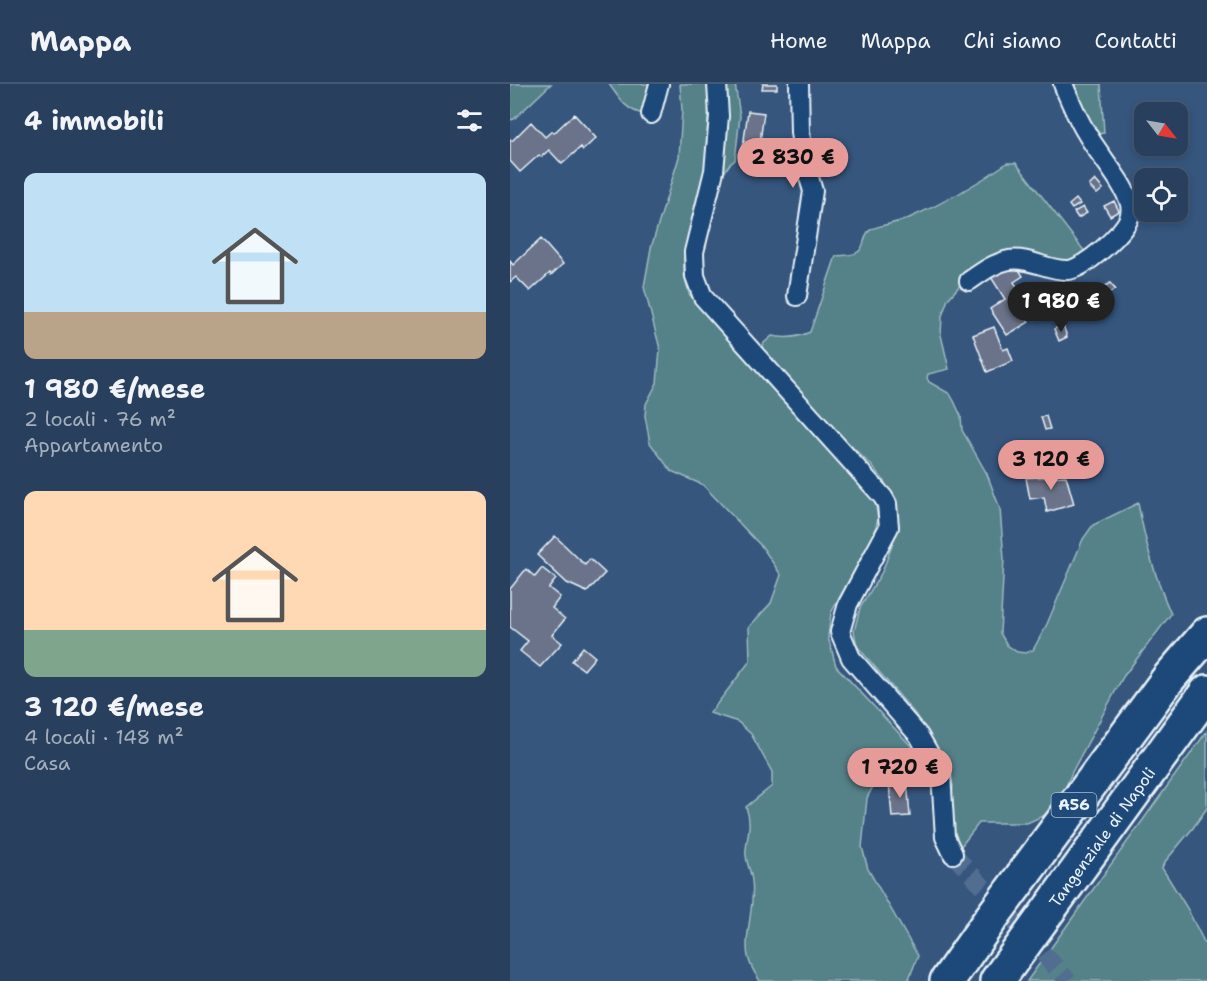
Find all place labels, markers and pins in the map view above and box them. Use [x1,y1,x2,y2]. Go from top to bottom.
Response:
pin: 2 830 € [738,138,848,189]
pin: 1 980 € [1006,282,1116,333]
pin: 3 120 € [996,440,1106,491]
pin: 1 720 € [845,748,955,799]

